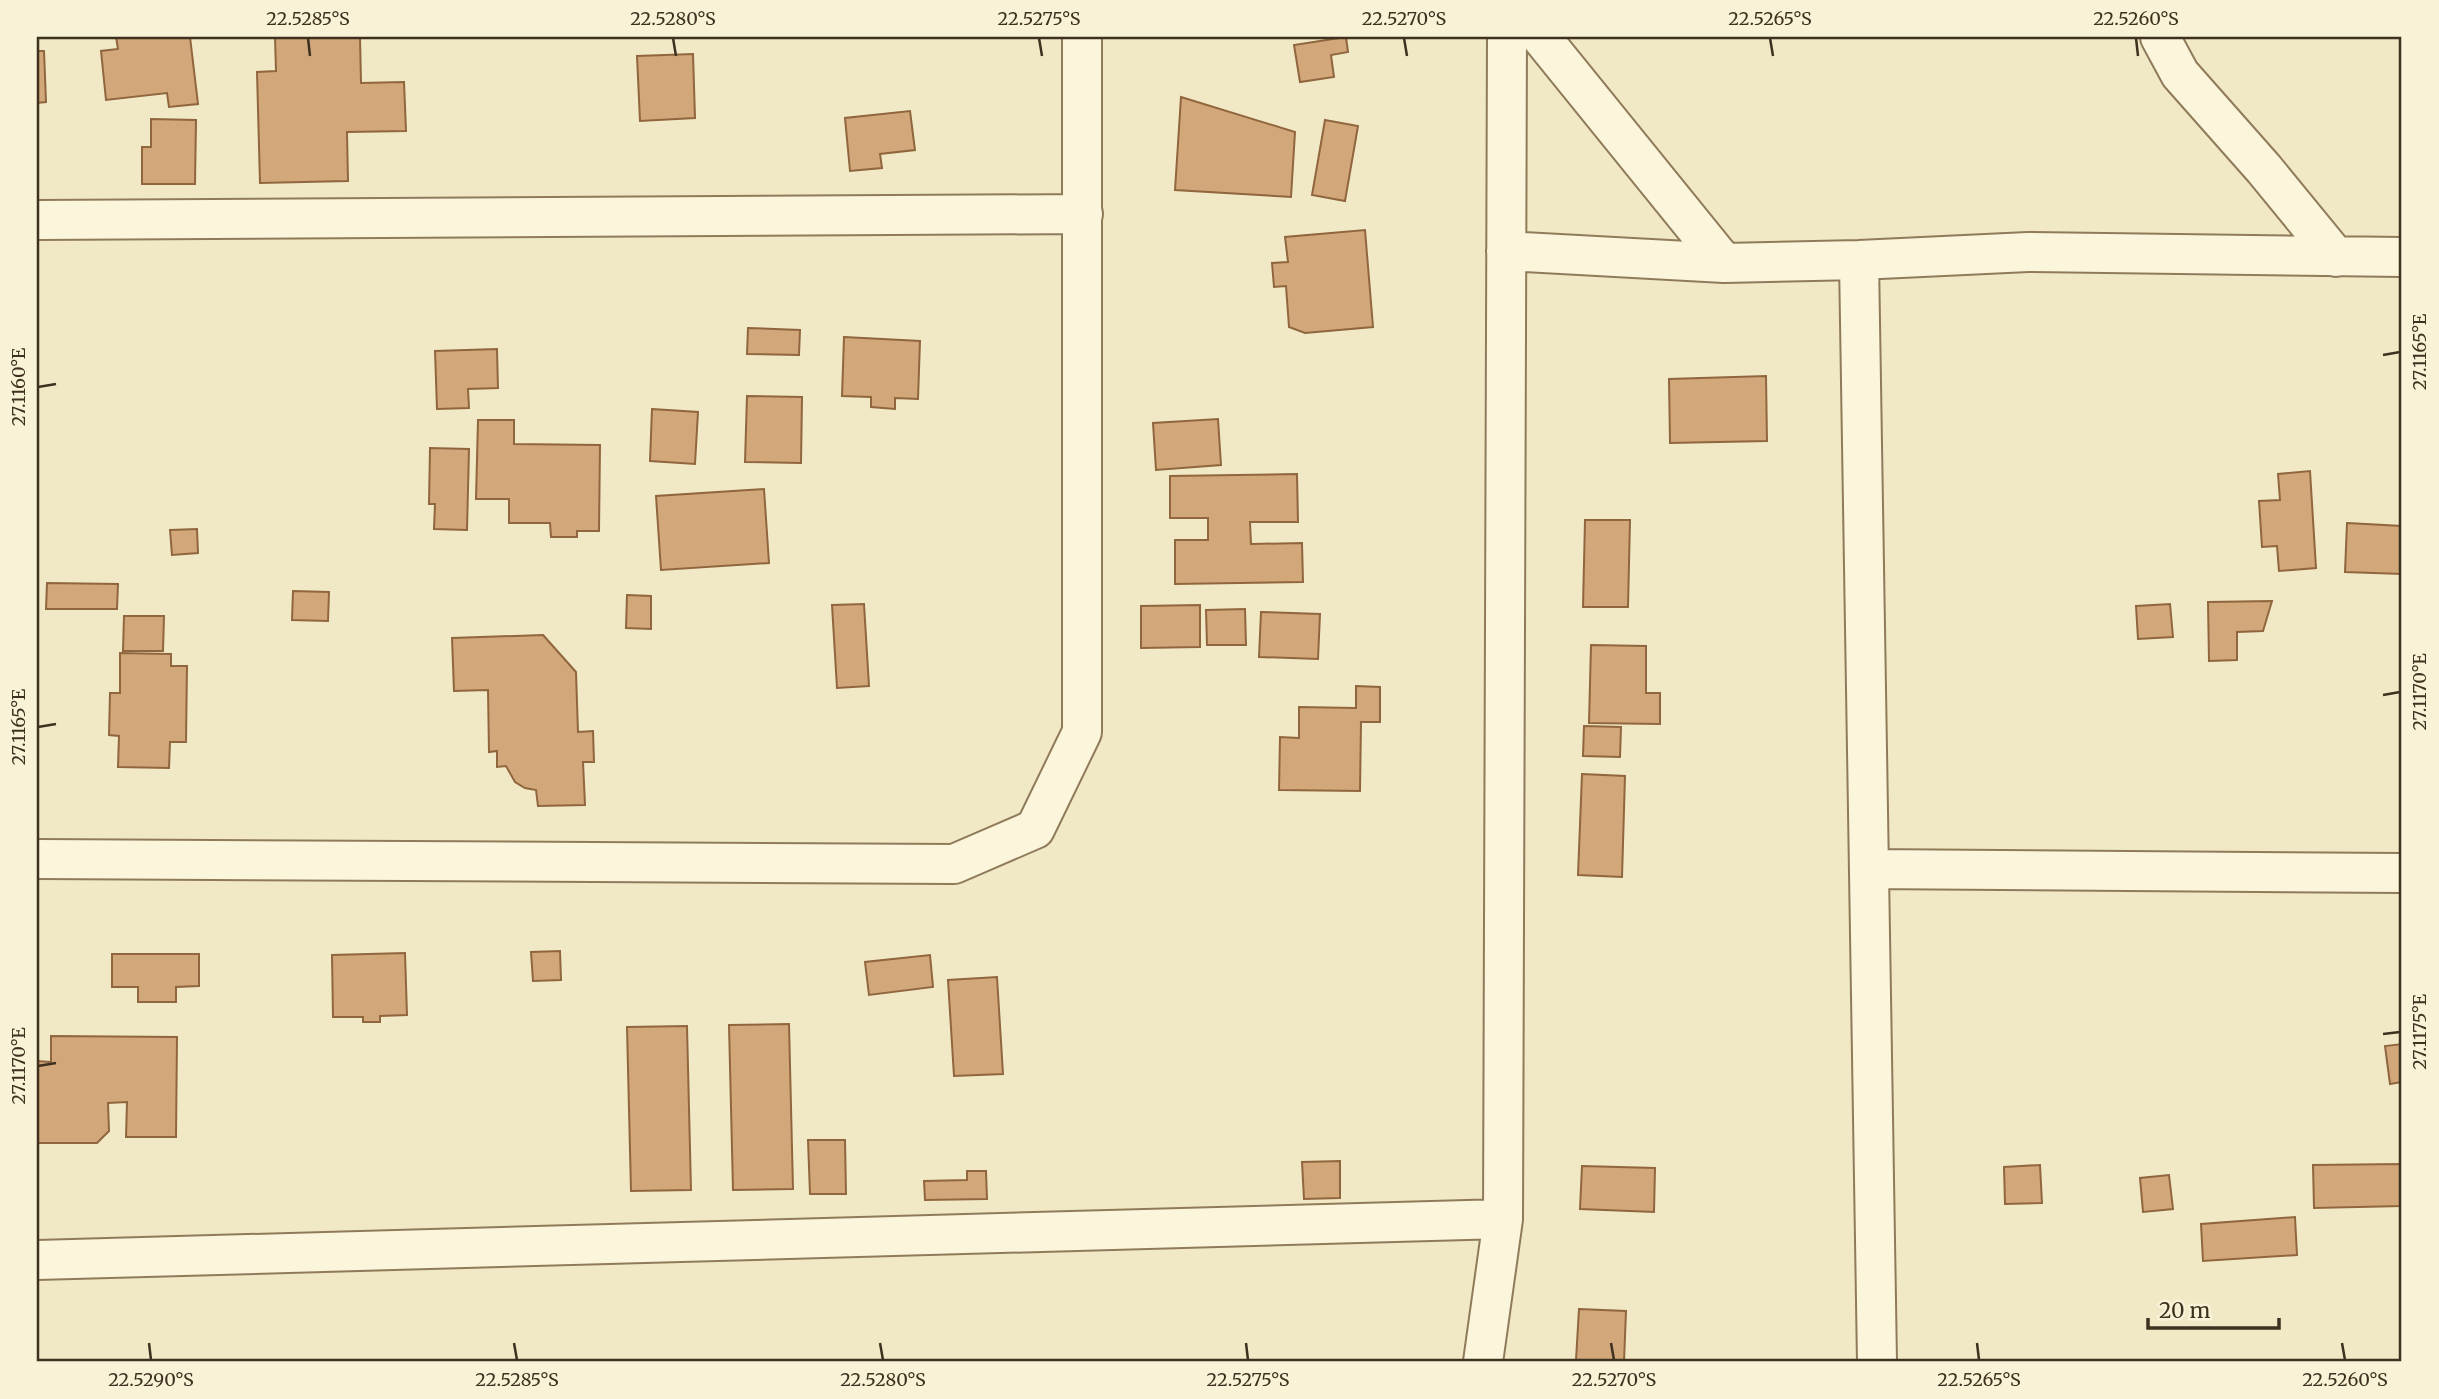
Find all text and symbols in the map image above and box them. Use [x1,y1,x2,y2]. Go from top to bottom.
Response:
text: 22.5285°S [266,7,350,30]
text: 22.5280°S [630,7,716,30]
text: 22.5275°S [998,7,1081,30]
text: 22.5270°S [1362,7,1446,30]
text: 22.5265°S [1728,7,1812,30]
text: 22.5260°S [2093,7,2179,30]
text: 27.1165°E [2408,313,2431,390]
text: 27.1160°E [7,347,30,426]
text: 27.1170°E [2408,653,2431,731]
text: 27.1165°E [7,688,30,765]
text: 27.1175°E [2408,994,2431,1070]
text: 27.1170°E [7,1027,30,1105]
scale bar [2148,1287,2280,1331]
text: 20 m [2159,1297,2211,1324]
text: 22.5290°S [108,1368,194,1391]
text: 22.5285°S [475,1368,559,1391]
text: 22.5280°S [840,1368,926,1391]
text: 22.5275°S [1207,1368,1290,1391]
text: 22.5270°S [1572,1368,1656,1391]
text: 22.5265°S [1937,1368,2021,1391]
text: 22.5260°S [2302,1368,2388,1391]

